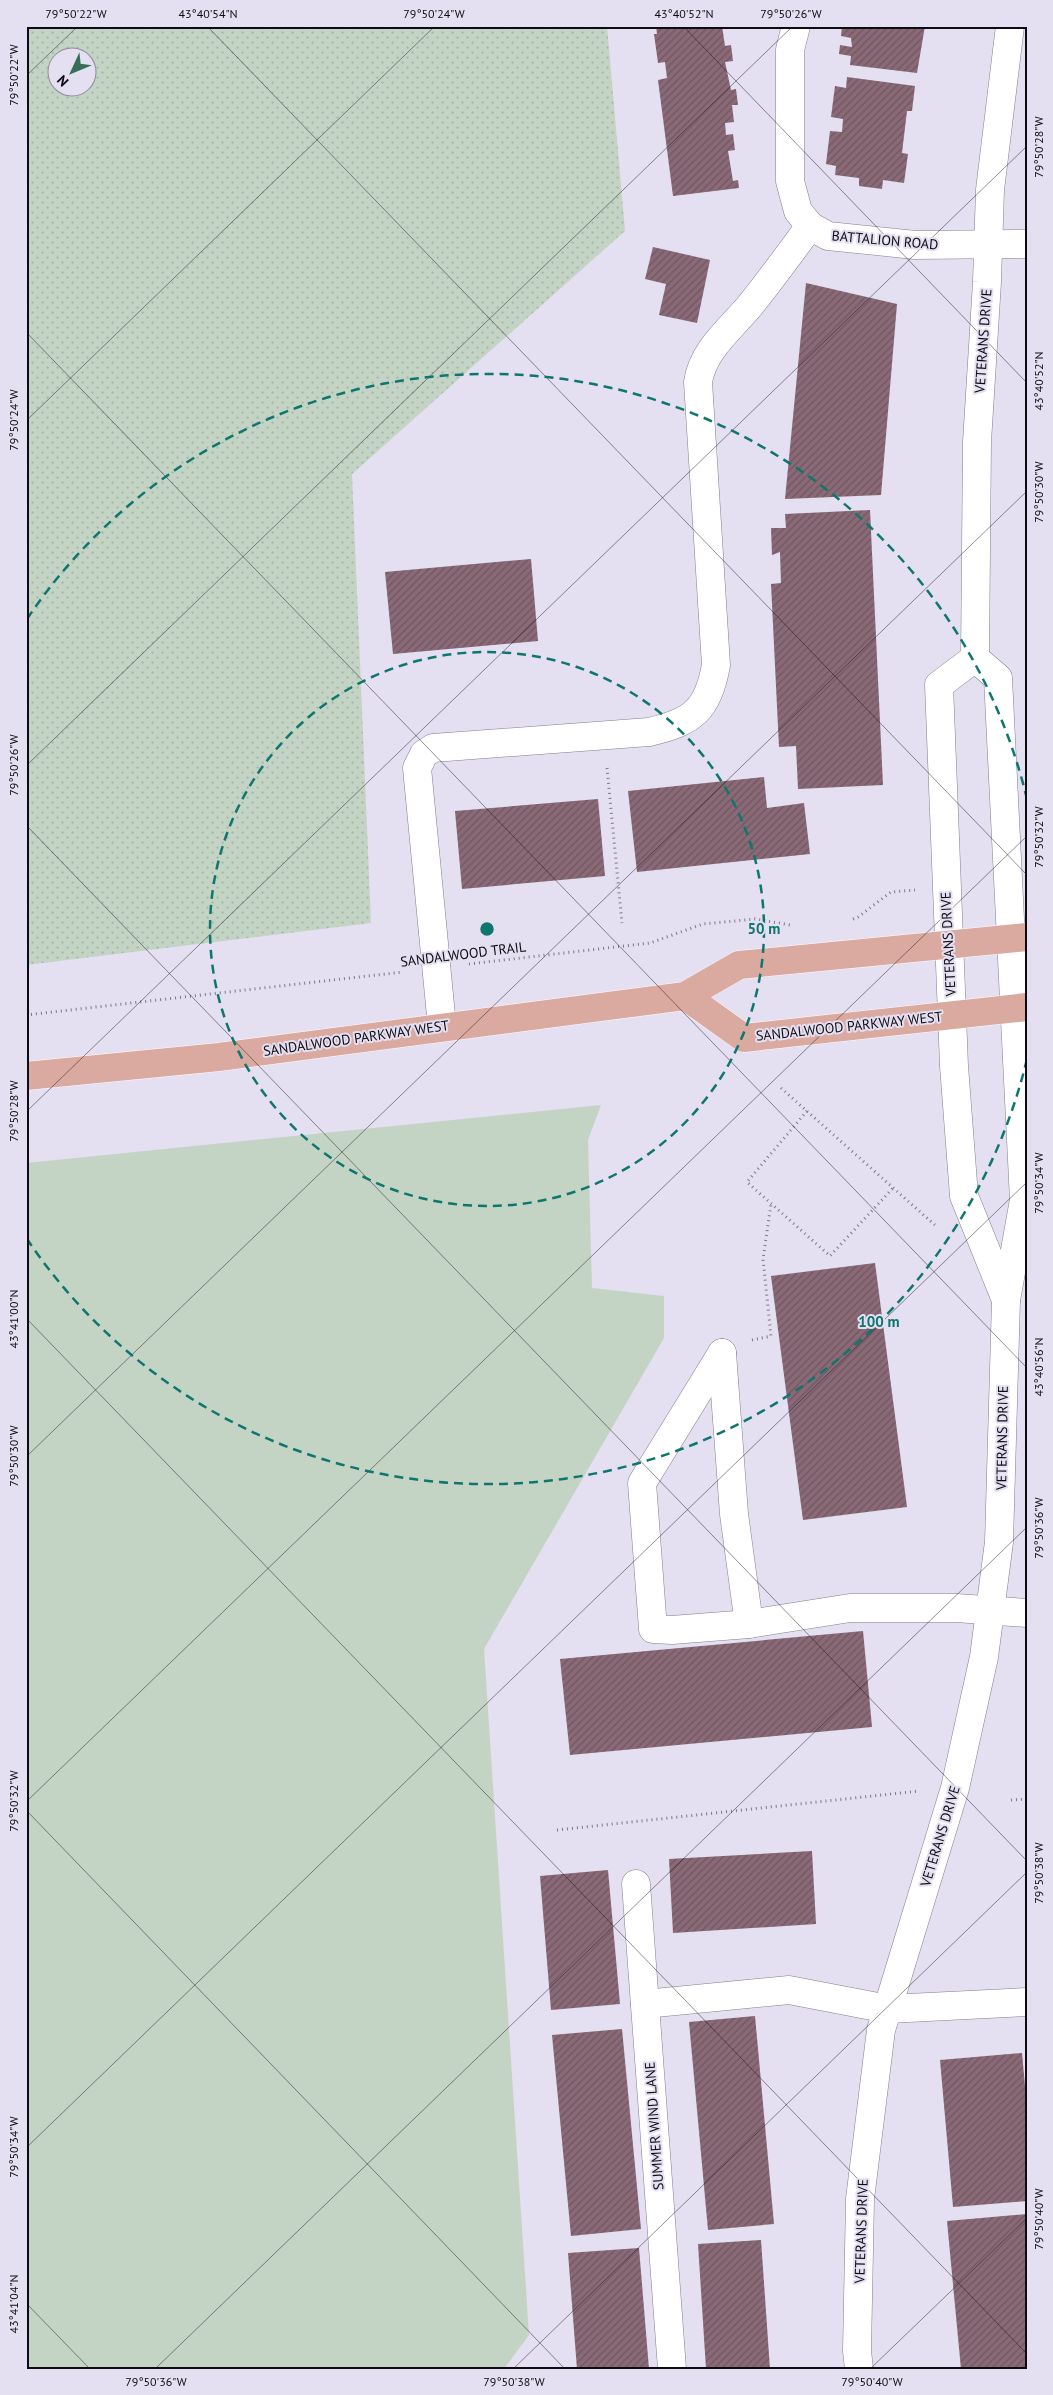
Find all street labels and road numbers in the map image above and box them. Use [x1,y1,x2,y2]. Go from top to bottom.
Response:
street label: BATTALION ROAD [831,226,939,254]
street label: VETERANS DRIVE [970,288,996,395]
street label: VETERANS DRIVE [936,891,960,998]
street label: SANDALWOOD TRAIL [399,937,527,971]
street label: SANDALWOOD PARKWAY WEST [755,1007,943,1045]
street label: SANDALWOOD PARKWAY WEST [262,1016,450,1060]
street label: VETERANS DRIVE [992,1386,1012,1491]
street label: VETERANS DRIVE [916,1783,964,1890]
street label: SUMMER WIND LANE [641,2061,667,2191]
street label: VETERANS DRIVE [850,2178,872,2285]

